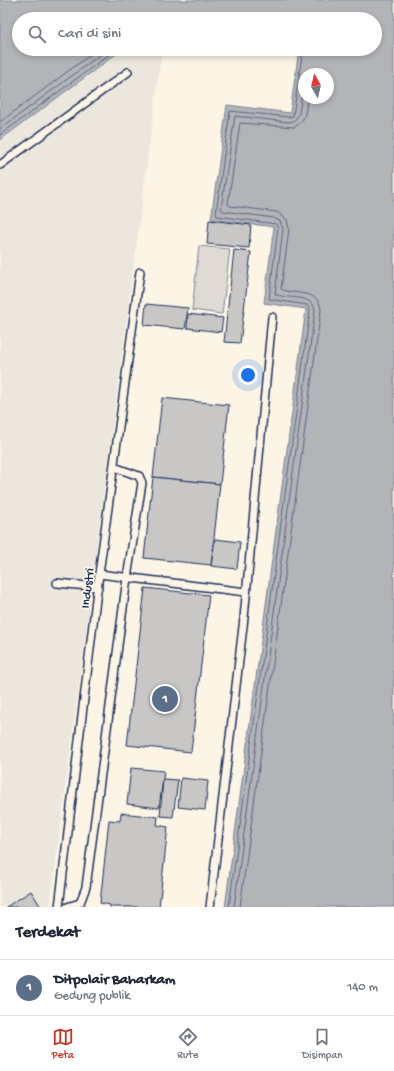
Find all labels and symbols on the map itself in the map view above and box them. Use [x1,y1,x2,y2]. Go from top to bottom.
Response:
north arrow [298,68,334,104]
your location [238,365,258,385]
street label: Industri [79,567,98,609]
pin: 1 [152,684,178,714]

